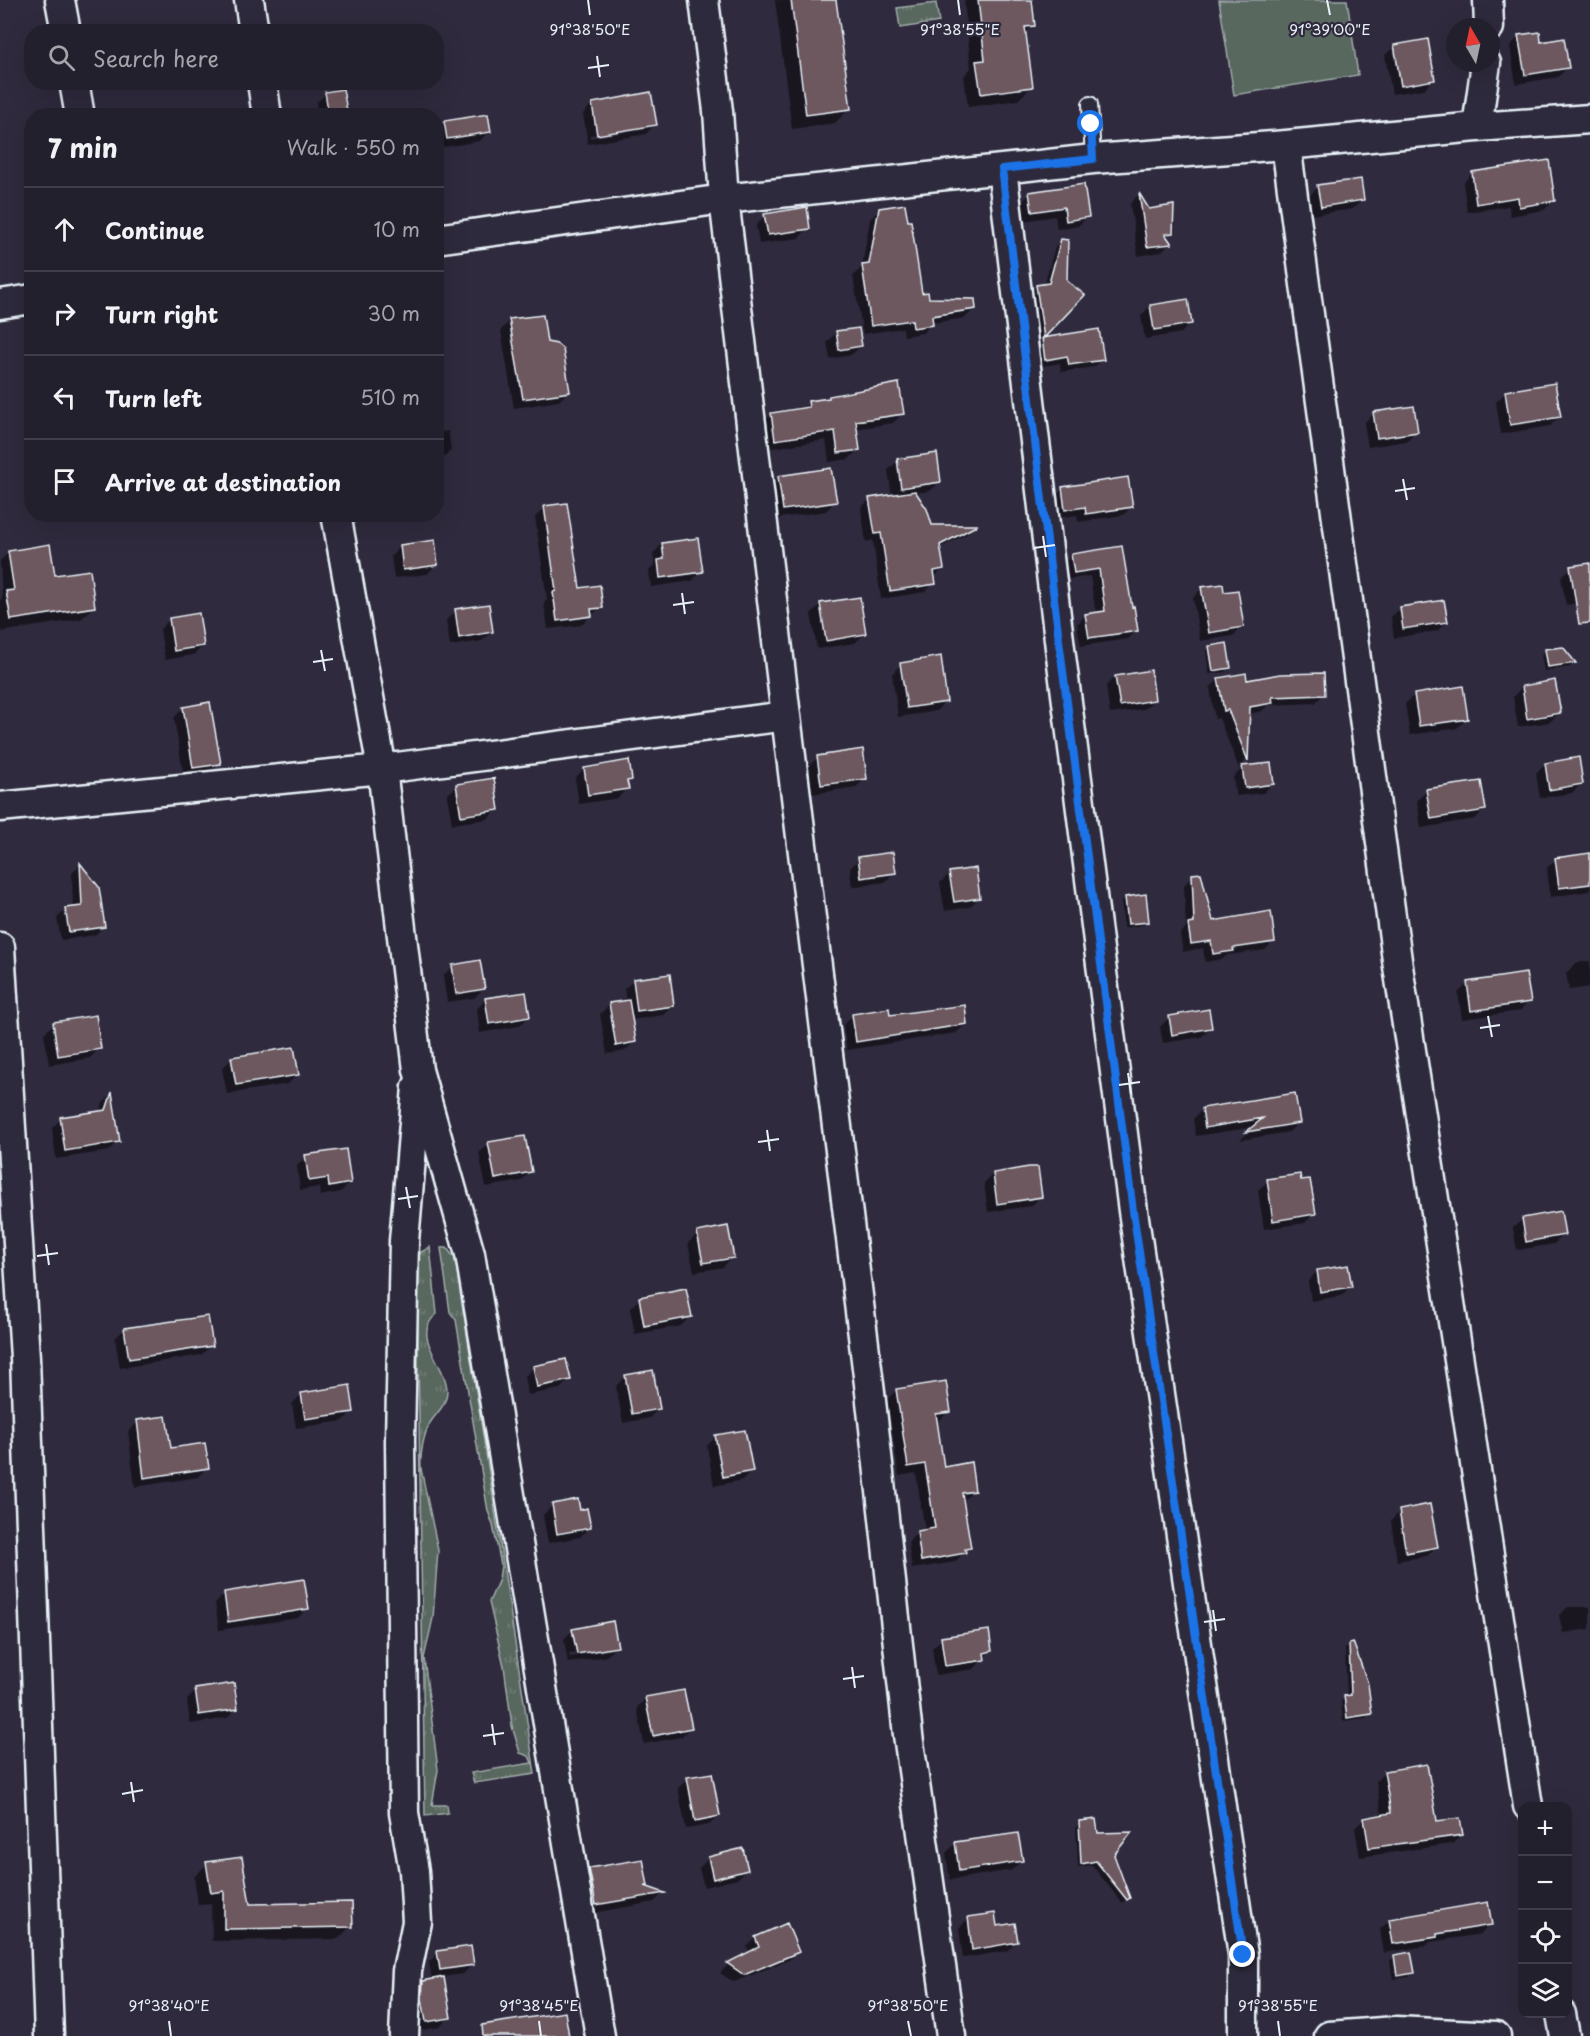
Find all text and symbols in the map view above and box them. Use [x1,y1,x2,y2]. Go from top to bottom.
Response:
text: 91°38'50"E [550,17,630,40]
text: 91°38'55"E [920,17,1000,40]
text: 91°39'00"E [1289,17,1371,40]
north arrow [1446,18,1500,72]
search box [24,24,444,90]
icon: search [45,41,78,74]
text: Search here [93,41,219,74]
route start [1077,110,1103,136]
text: 7 min [48,128,118,167]
text: Walk · 550 m [287,132,420,162]
icon: ahead [48,213,81,246]
text: Continue [105,213,204,246]
text: 10 m [373,214,420,244]
icon: right [48,297,81,330]
text: Turn right [105,297,218,330]
text: 30 m [367,298,420,328]
icon: left [48,381,81,414]
text: Turn left [105,381,202,414]
text: 510 m [360,382,420,412]
icon: arrive [48,465,81,498]
text: Arrive at destination [105,465,341,498]
map controls [1518,1802,1572,2018]
button: + [1518,1802,1572,1856]
button: − [1518,1856,1572,1910]
button: locate [1518,1910,1572,1964]
route end [1229,1941,1255,1967]
button: layers [1518,1964,1572,2018]
text: 91°38'40"E [128,1993,210,2016]
text: 91°38'45"E [499,1993,579,2016]
text: 91°38'50"E [868,1993,948,2016]
text: 91°38'55"E [1238,1993,1318,2016]

